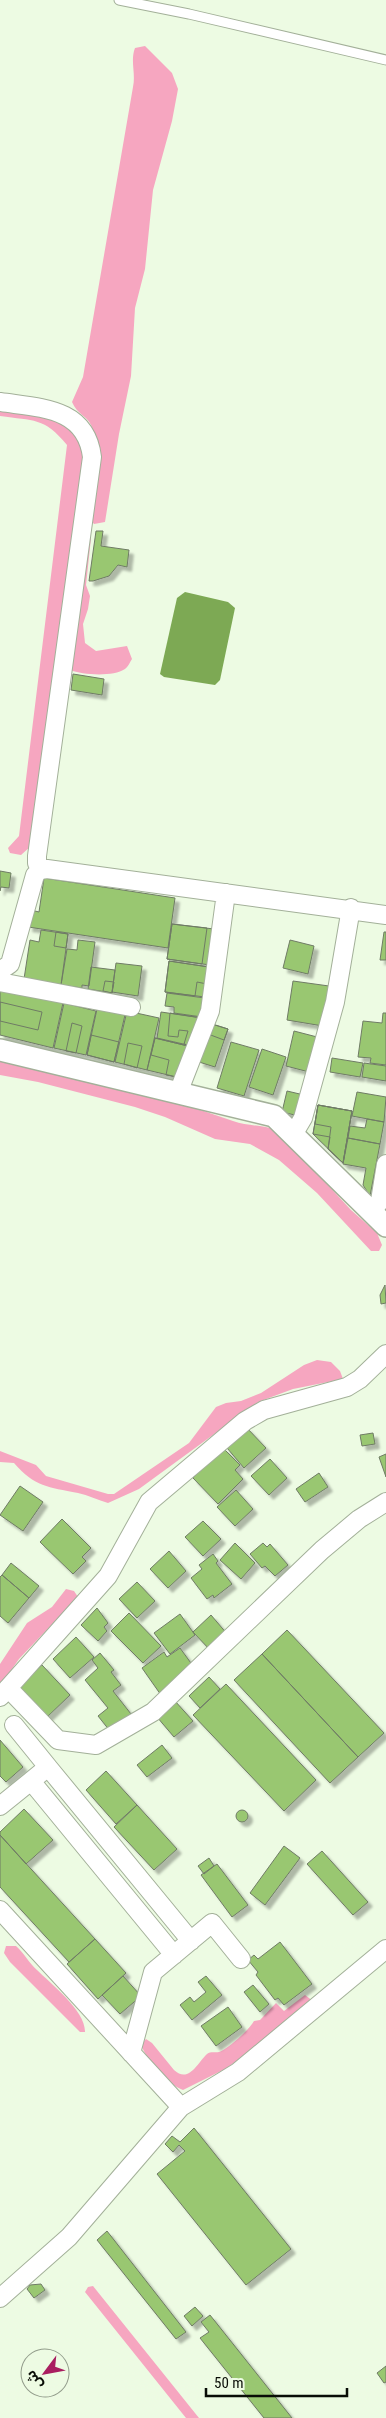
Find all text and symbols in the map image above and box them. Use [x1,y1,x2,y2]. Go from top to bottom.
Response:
north arrow [20,2348,70,2398]
scale bar [206,2366,347,2398]
text: ش [22,2368,46,2392]
text: 50 m [214,2374,244,2392]

